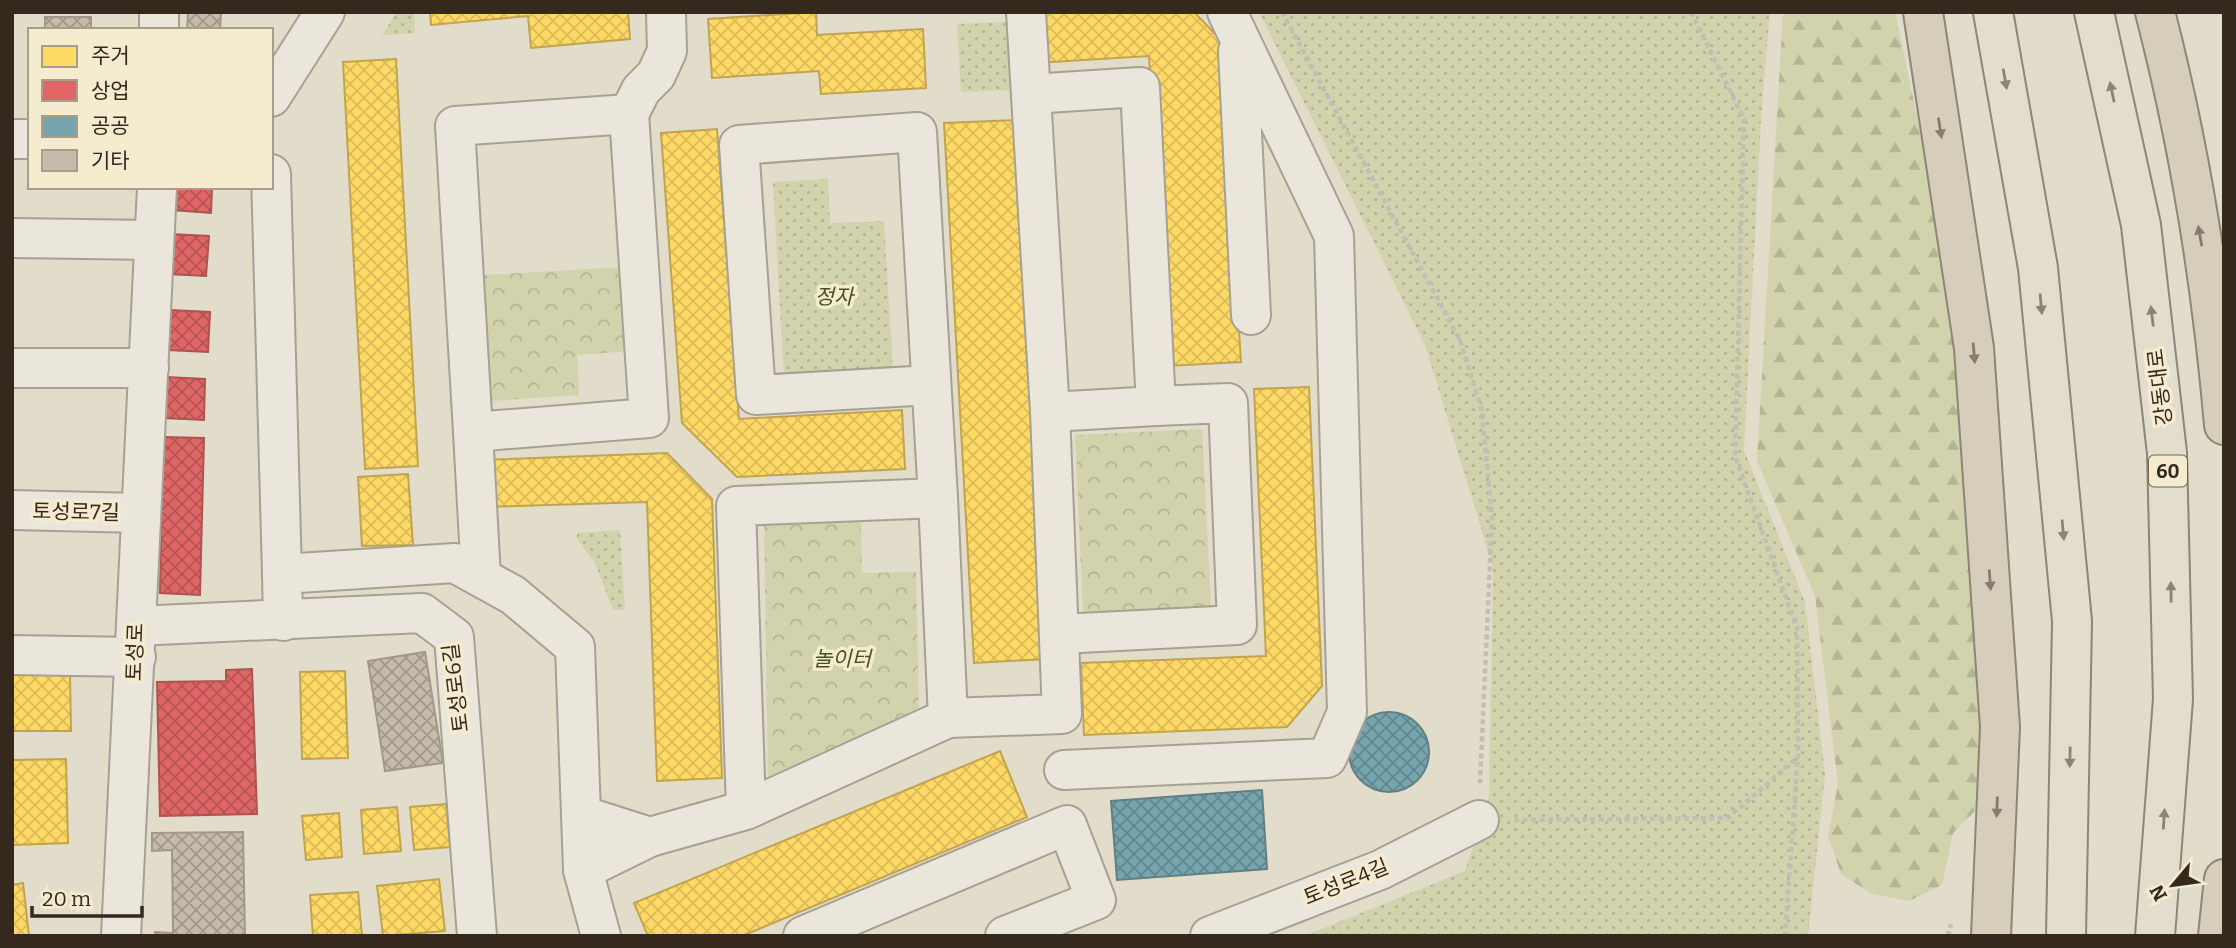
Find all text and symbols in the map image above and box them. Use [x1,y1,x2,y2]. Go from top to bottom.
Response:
legend [28,28,273,189]
text: 주거 [91,43,130,69]
one-way arrow [2000,69,2011,91]
text: 상업 [91,78,130,104]
one-way arrow [2106,81,2117,103]
text: 공공 [91,113,130,139]
one-way arrow [1935,117,1946,139]
text: 기타 [91,148,130,174]
one-way arrow [2194,225,2205,247]
park label: 정자 [815,284,856,310]
one-way arrow [2036,293,2047,315]
one-way arrow [2146,305,2157,327]
one-way arrow [1969,342,1980,364]
street label: 강동대로 [2142,347,2178,427]
road number: 60 [2149,456,2187,486]
street label: 토성로7길 [32,498,120,526]
one-way arrow [2058,520,2069,542]
one-way arrow [1985,569,1996,591]
one-way arrow [2165,580,2176,602]
street label: 토성로 [121,623,149,681]
street label: 토성로6길 [438,642,474,734]
park label: 놀이터 [813,646,874,672]
one-way arrow [2064,747,2076,769]
one-way arrow [1991,796,2002,818]
one-way arrow [2159,808,2170,830]
north arrow [2138,850,2208,920]
street label: 토성로4길 [1300,853,1392,911]
scale bar [32,874,142,918]
text: N [2145,881,2172,905]
text: 20 m [42,886,91,912]

